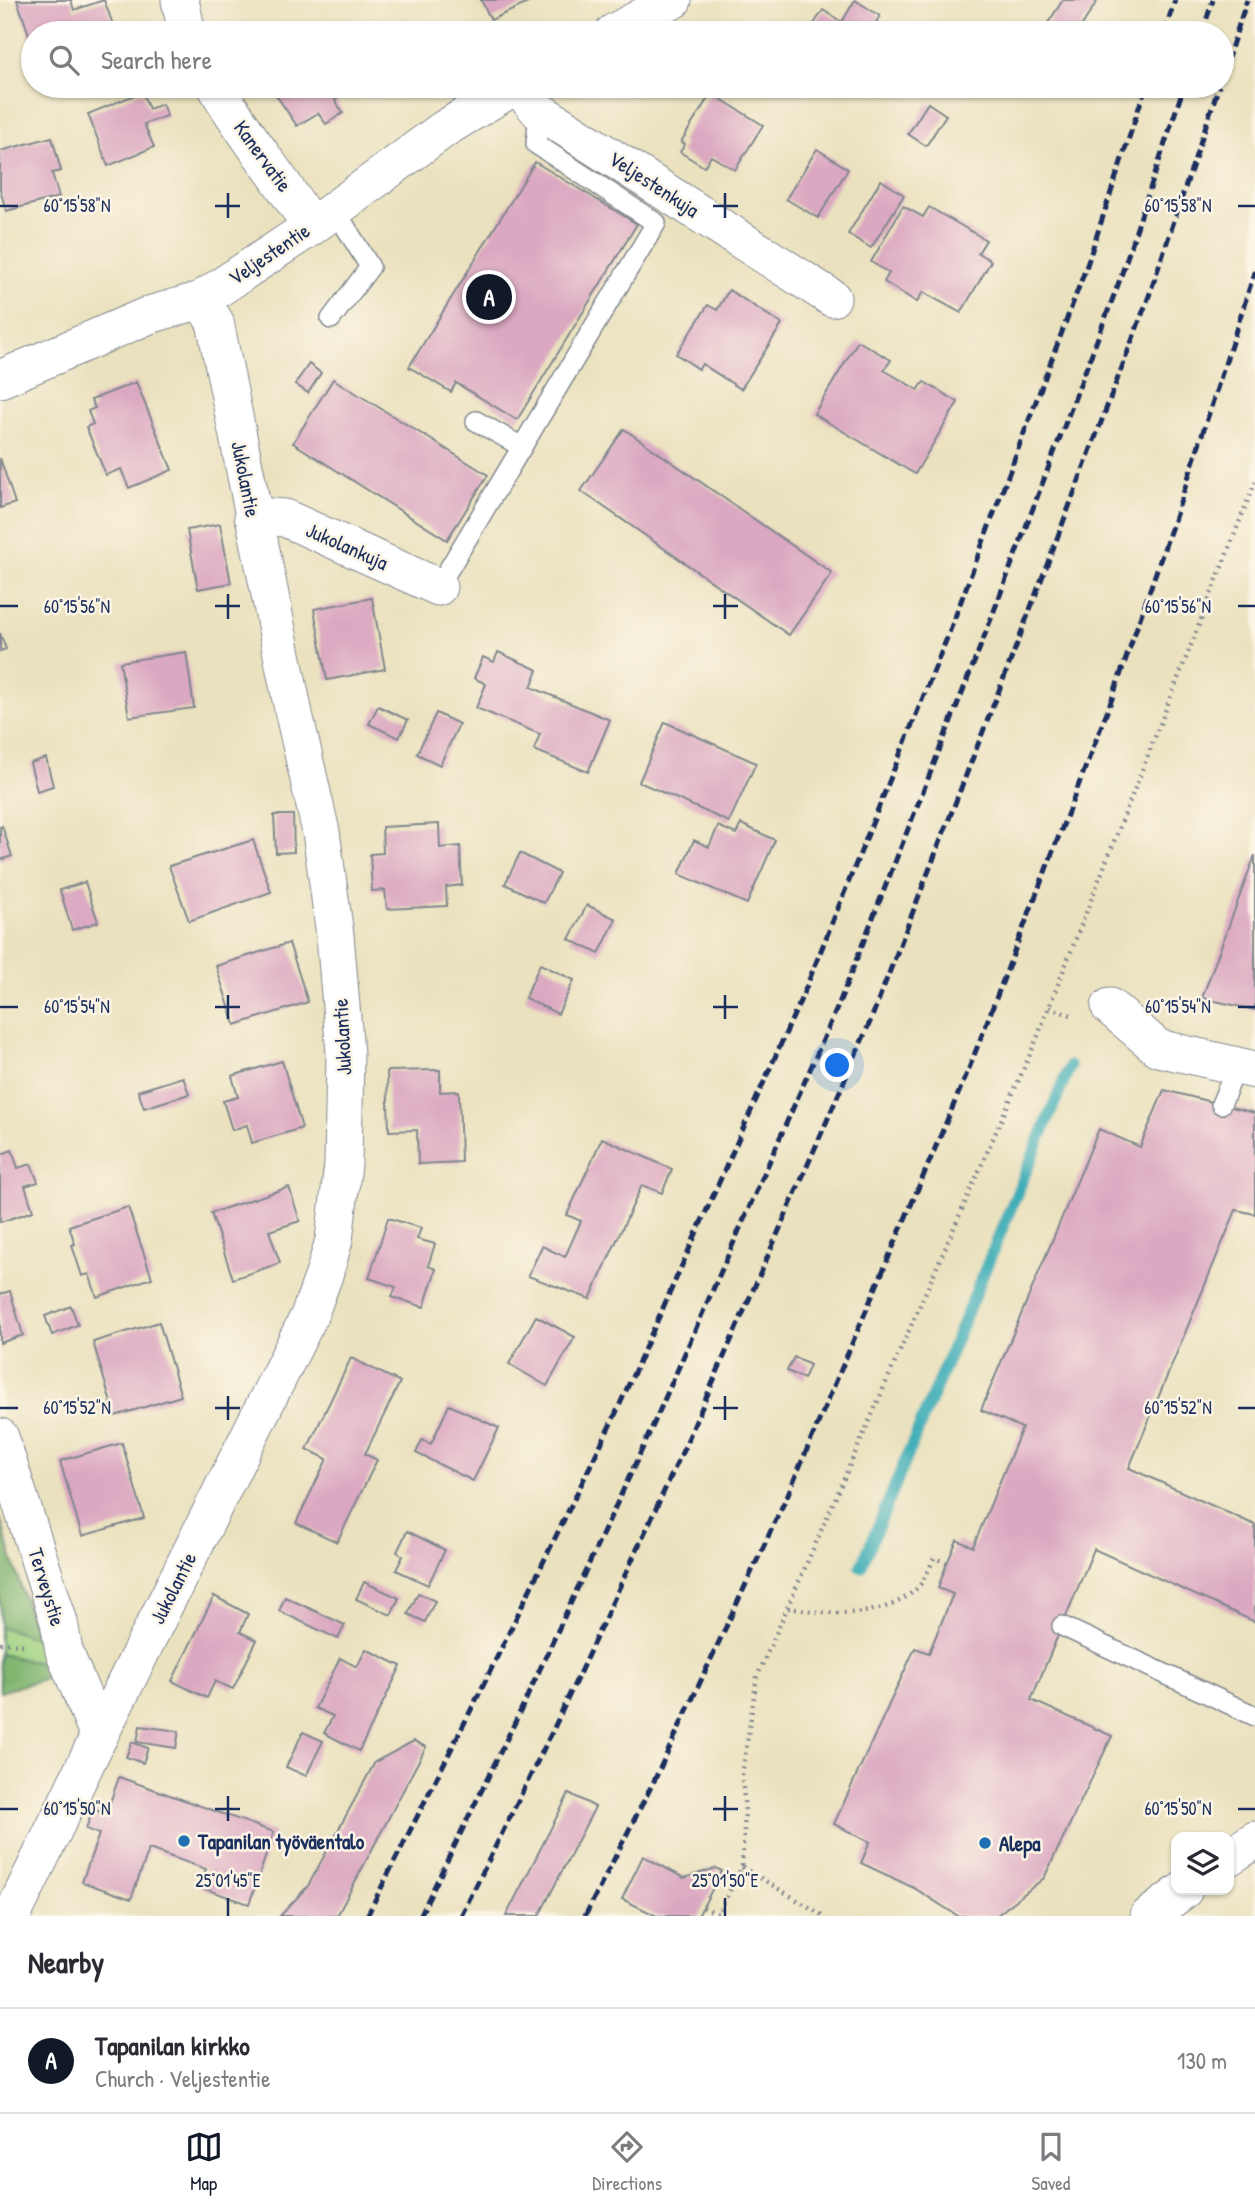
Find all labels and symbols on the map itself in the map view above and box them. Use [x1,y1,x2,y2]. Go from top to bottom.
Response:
street label: Kanervatie [227,114,299,198]
street label: Veljestenkuja [603,144,705,224]
text: 60°15'58"N [44,193,110,218]
text: 60°15'58"N [1145,193,1211,218]
street label: Veljestentie [223,216,315,292]
pin: A [466,271,512,323]
street label: Jukolantie [224,438,268,520]
street label: Jukolankuja [301,515,393,577]
text: 60°15'56"N [44,594,110,619]
text: 60°15'56"N [1145,594,1211,619]
text: 60°15'54"N [44,994,110,1019]
text: 60°15'54"N [1145,994,1211,1019]
street label: Jukolantie [326,998,358,1076]
your location [820,1048,854,1082]
text: 60°15'52"N [43,1395,111,1420]
text: 60°15'52"N [1144,1395,1212,1420]
street label: Terveystie [21,1544,73,1630]
street label: Jukolantie [143,1547,203,1629]
text: 60°15'50"N [43,1796,111,1821]
text: 60°15'50"N [1144,1796,1212,1821]
place label: Tapanilan työväentalo [197,1827,365,1857]
place label: Alepa [999,1829,1041,1859]
marker: Tapanilan työväentalo [176,1833,192,1849]
marker: Alepa [977,1835,993,1851]
text: 25°01'45"E [195,1868,261,1893]
text: 25°01'50"E [692,1868,758,1893]

